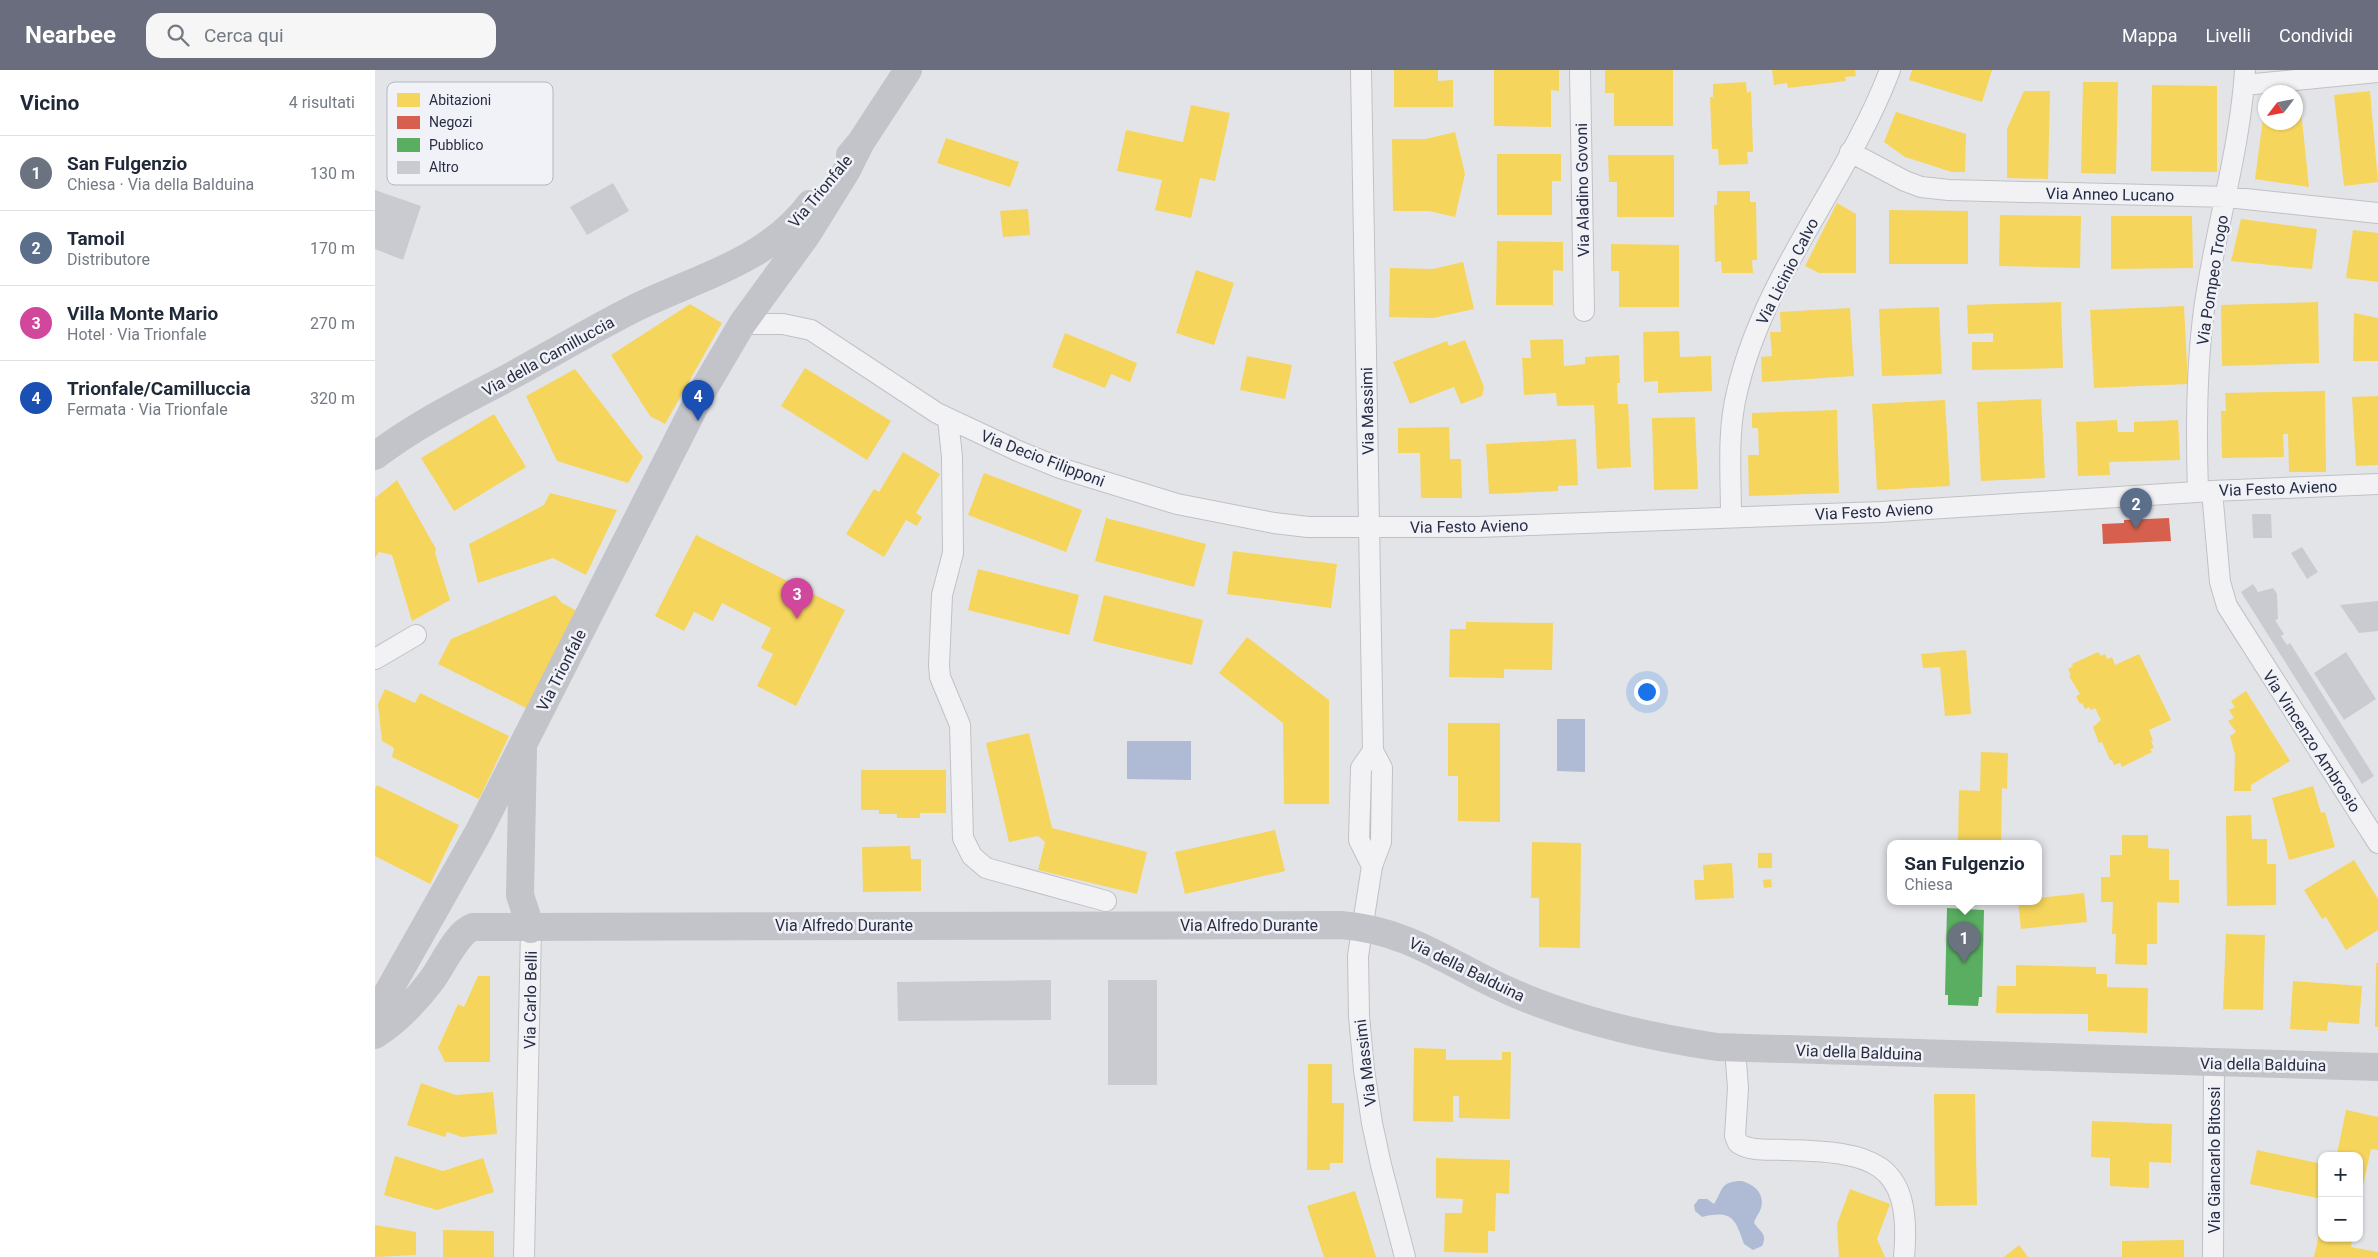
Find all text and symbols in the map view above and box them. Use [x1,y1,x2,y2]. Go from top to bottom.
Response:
search box [146,13,496,58]
text: Nearbee [25,21,116,49]
icon: search [164,21,192,49]
text: Cerca qui [204,24,284,47]
text: Mappa [2122,25,2178,46]
text: Livelli [2206,25,2251,46]
text: Condividi [2279,25,2353,46]
legend [387,82,553,185]
north arrow [2258,85,2303,130]
text: Vicino [20,91,79,115]
text: Abitazioni [429,92,491,108]
text: 4 risultati [289,93,355,112]
text: Negozi [429,114,473,130]
street label: Via Aladino Govoni [1572,123,1593,257]
text: Pubblico [429,137,483,153]
street label: Via Trionfale [784,151,856,232]
text: San Fulgenzio [67,152,187,175]
text: Altro [429,159,459,175]
text: 1 [31,164,41,183]
text: 130 m [310,164,355,183]
text: Chiesa · Via della Balduina [67,175,254,194]
street label: Via Anneo Lucano [2046,184,2174,205]
street label: Via Pompeo Trogo [2193,214,2232,347]
street label: Via Licinio Calvo [1752,215,1822,328]
text: Tamoil [67,227,125,250]
text: 2 [31,239,41,258]
text: 170 m [310,239,355,258]
text: Distributore [67,250,150,269]
text: Villa Monte Mario [67,302,218,325]
street label: Via della Camilluccia [479,312,617,401]
text: 3 [31,314,41,333]
text: 270 m [310,314,355,333]
text: Hotel · Via Trionfale [67,325,207,344]
street label: Via Massimi [1357,367,1378,455]
text: Trionfale/Camilluccia [67,377,251,400]
pin: 4 [682,380,714,421]
text: 4 [31,389,41,408]
text: 320 m [310,389,355,408]
text: Fermata · Via Trionfale [67,400,228,419]
street label: Via Decio Filipponi [978,426,1108,491]
street label: Via Festo Avieno [2218,477,2338,500]
pin: 2 [2120,488,2152,529]
street label: Via Festo Avieno [1814,499,1934,524]
street label: Via Festo Avieno [1410,516,1528,537]
pin: 3 [781,578,813,619]
street label: Via Trionfale [533,626,590,714]
street label: Via Vincenzo Ambrosio [2259,667,2365,816]
your location [1634,679,1660,705]
popup [1887,840,2042,905]
text: San Fulgenzio [1904,852,2025,875]
text: Chiesa [1904,875,1953,894]
street label: Via Alfredo Durante [775,916,913,935]
street label: Via Alfredo Durante [1180,916,1318,935]
pin: 1 [1948,922,1980,963]
street label: Via della Balduina [1406,933,1528,1006]
street label: Via Carlo Belli [520,951,541,1049]
street label: Via Massimi [1351,1018,1380,1108]
street label: Via della Balduina [1795,1041,1923,1064]
street label: Via della Balduina [2200,1054,2326,1075]
street label: Via Giancarlo Bitossi [2205,1086,2224,1234]
map controls [2318,1152,2363,1242]
button: + [2318,1152,2363,1197]
button: − [2318,1197,2363,1242]

